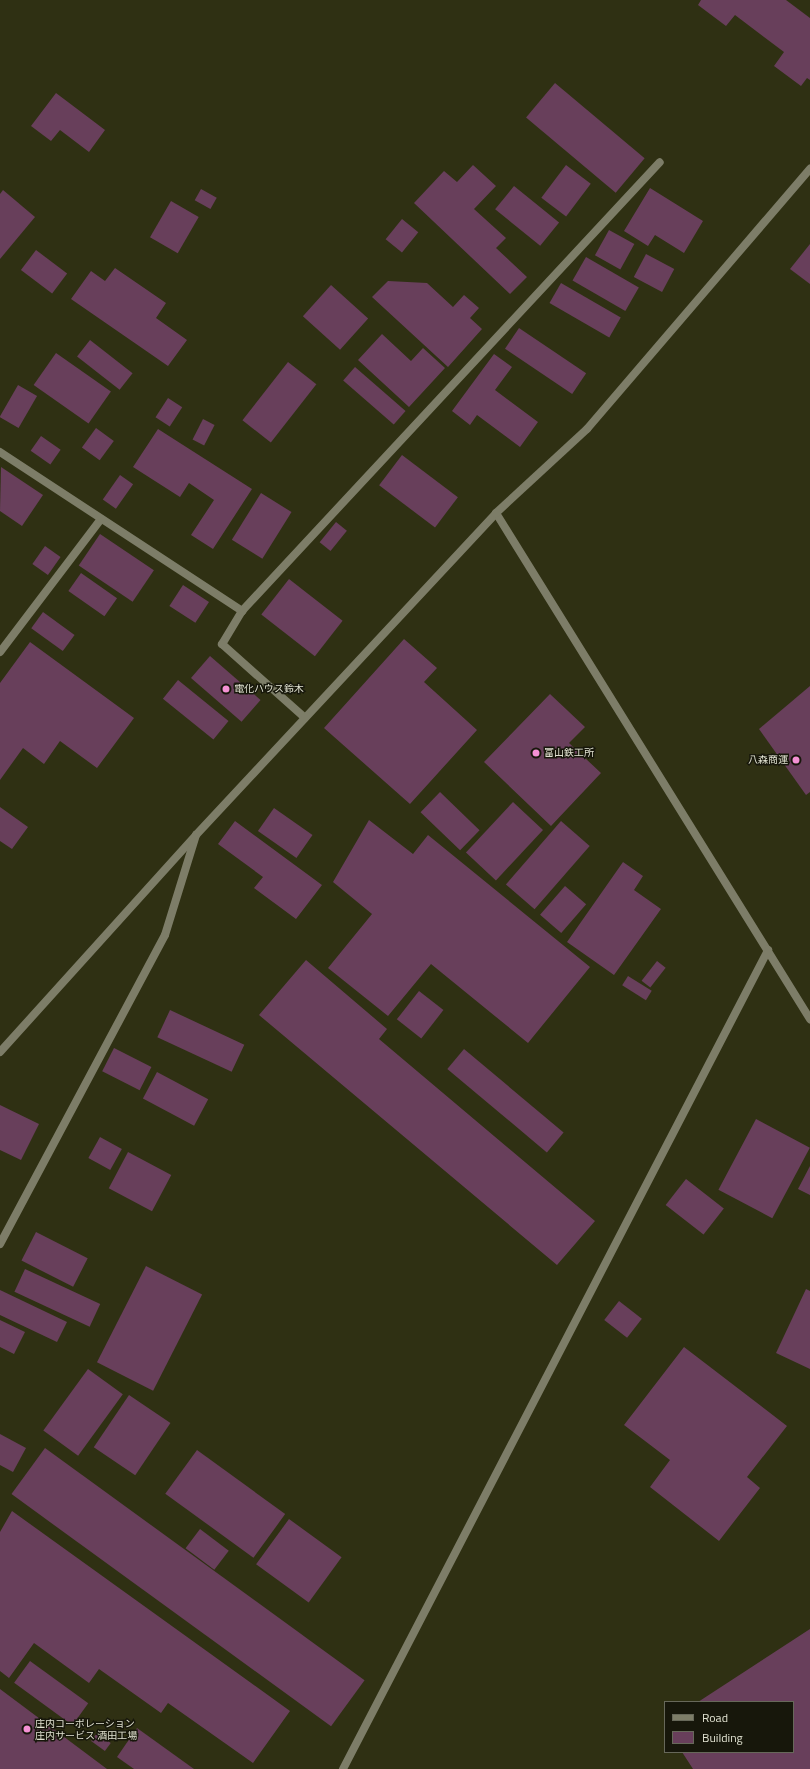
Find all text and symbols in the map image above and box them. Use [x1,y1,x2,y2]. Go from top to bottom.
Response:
place label: 電化ハウス鈴木 [234,683,304,695]
marker: 電化ハウス鈴木 [221,684,231,694]
place label: 富山鉄工所 [544,747,594,759]
marker: 富山鉄工所 [531,748,541,758]
place label: 八森商運 [748,754,788,766]
marker: 八森商運 [791,755,801,765]
legend [664,1701,794,1753]
text: Road [702,1708,728,1727]
place label: 庄内コーポレーション 庄内サービス 酒田工場 [35,1717,137,1740]
marker: 庄内コーポレーション 庄内サービス 酒田工場 [22,1724,32,1734]
text: Building [702,1728,743,1747]

